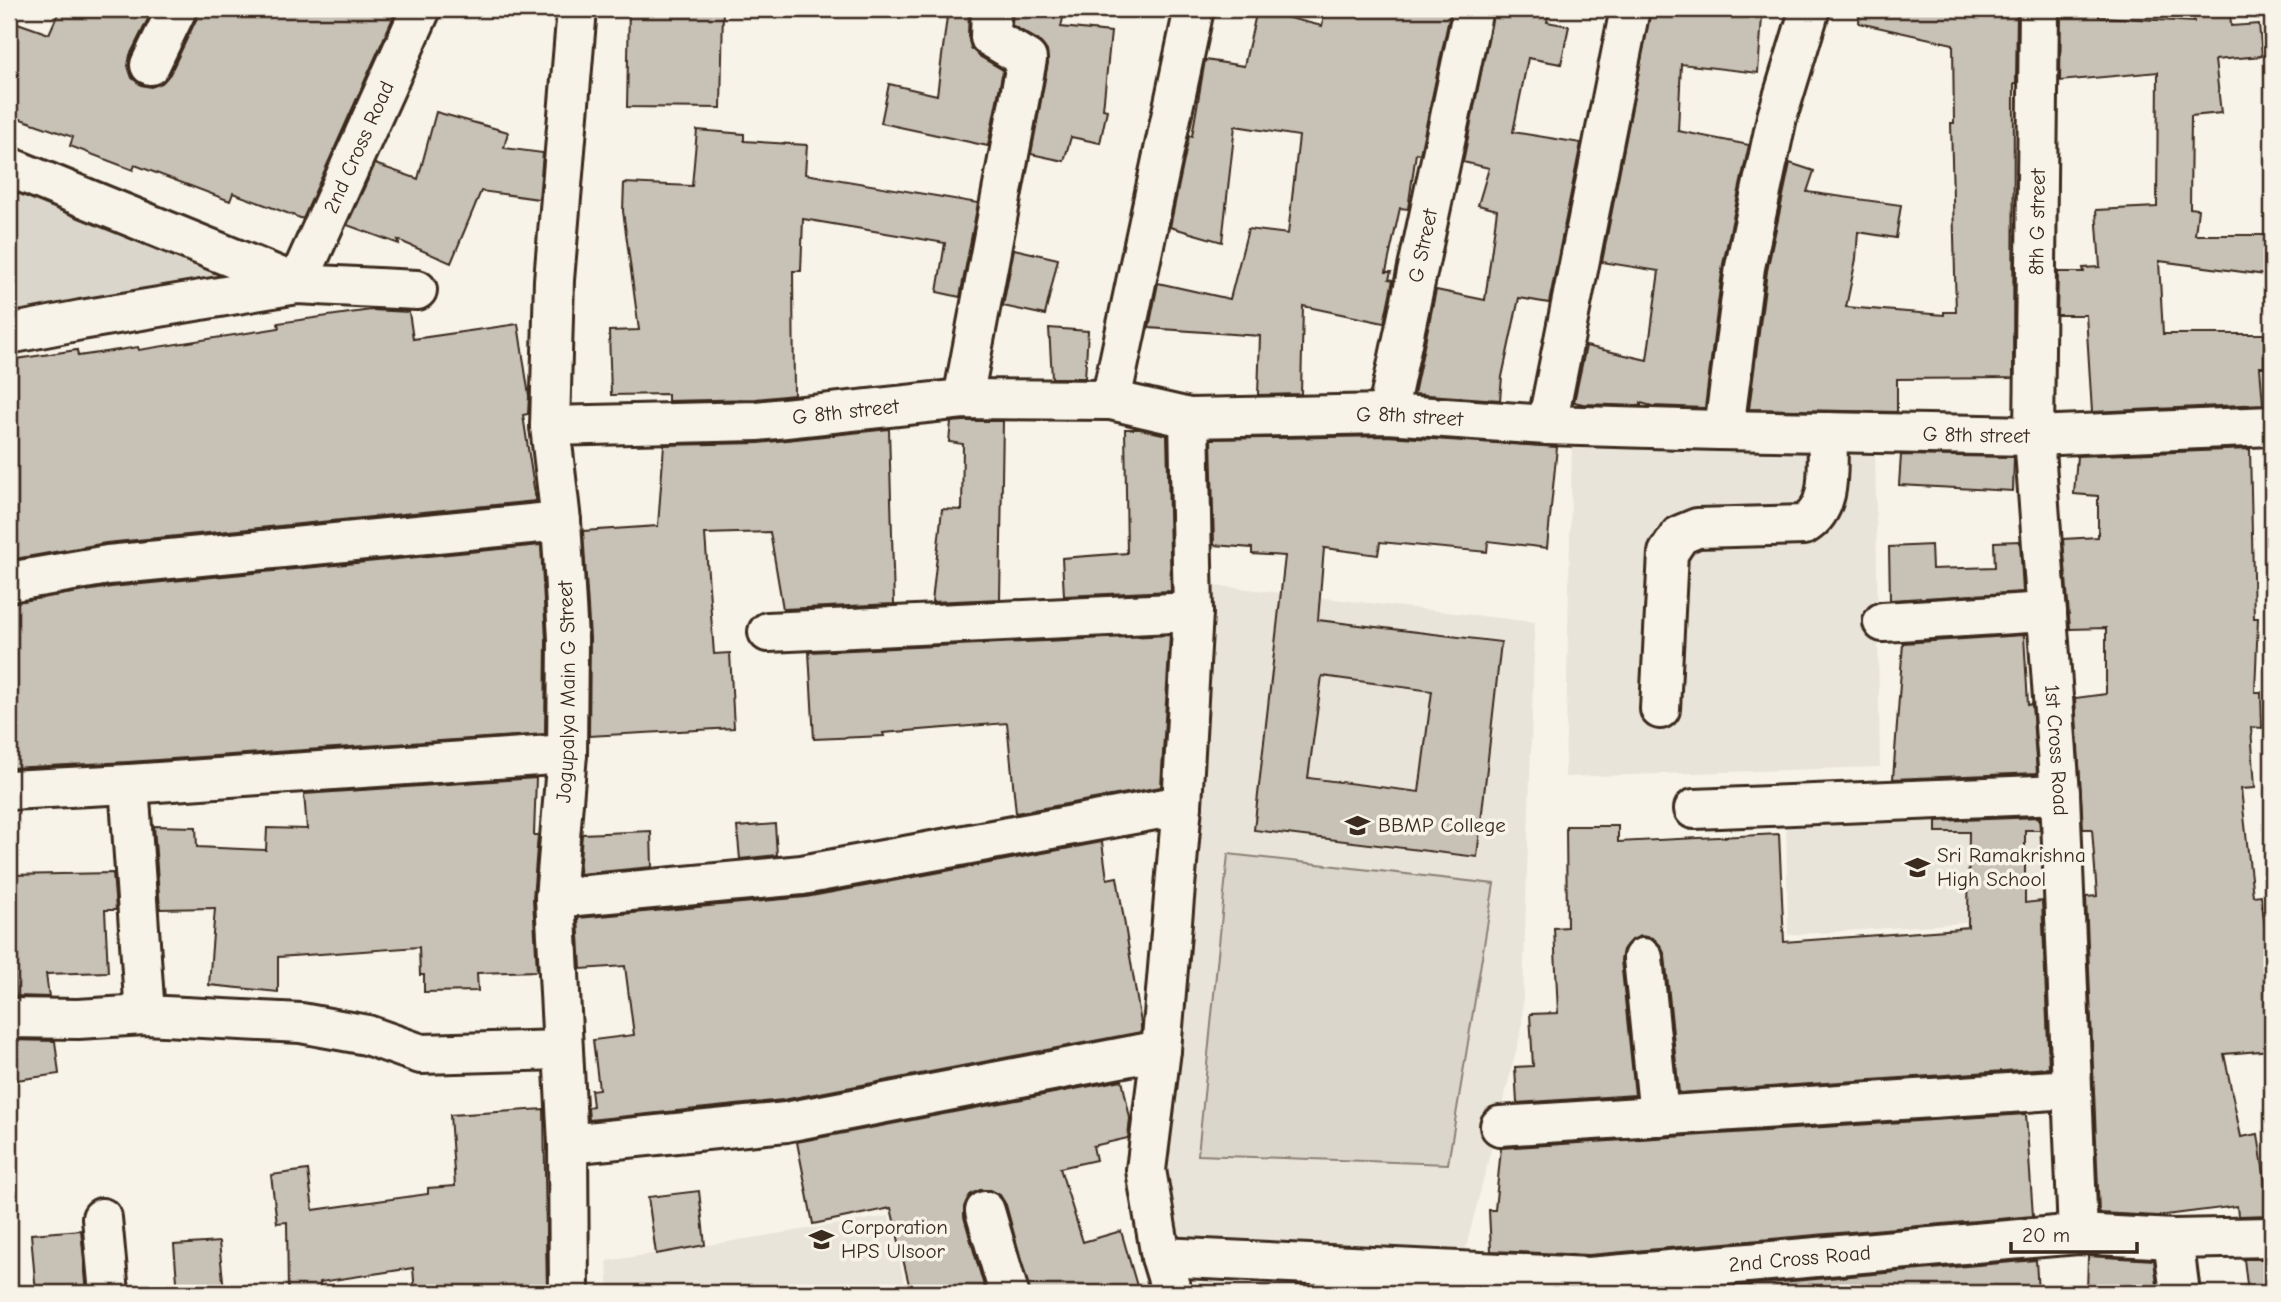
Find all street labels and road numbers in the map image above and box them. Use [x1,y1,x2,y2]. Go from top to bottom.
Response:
street label: 2nd Cross Road [318,77,399,217]
street label: 8th G street [2024,167,2050,276]
street label: G Street [1403,206,1442,285]
street label: G 8th street [791,394,901,429]
street label: G 8th street [1356,402,1465,431]
street label: G 8th street [1922,422,2031,448]
street label: Jogupalya Main G Street [551,579,580,804]
street label: 1st Cross Road [2040,684,2073,816]
street label: 2nd Cross Road [1728,1240,1872,1277]

